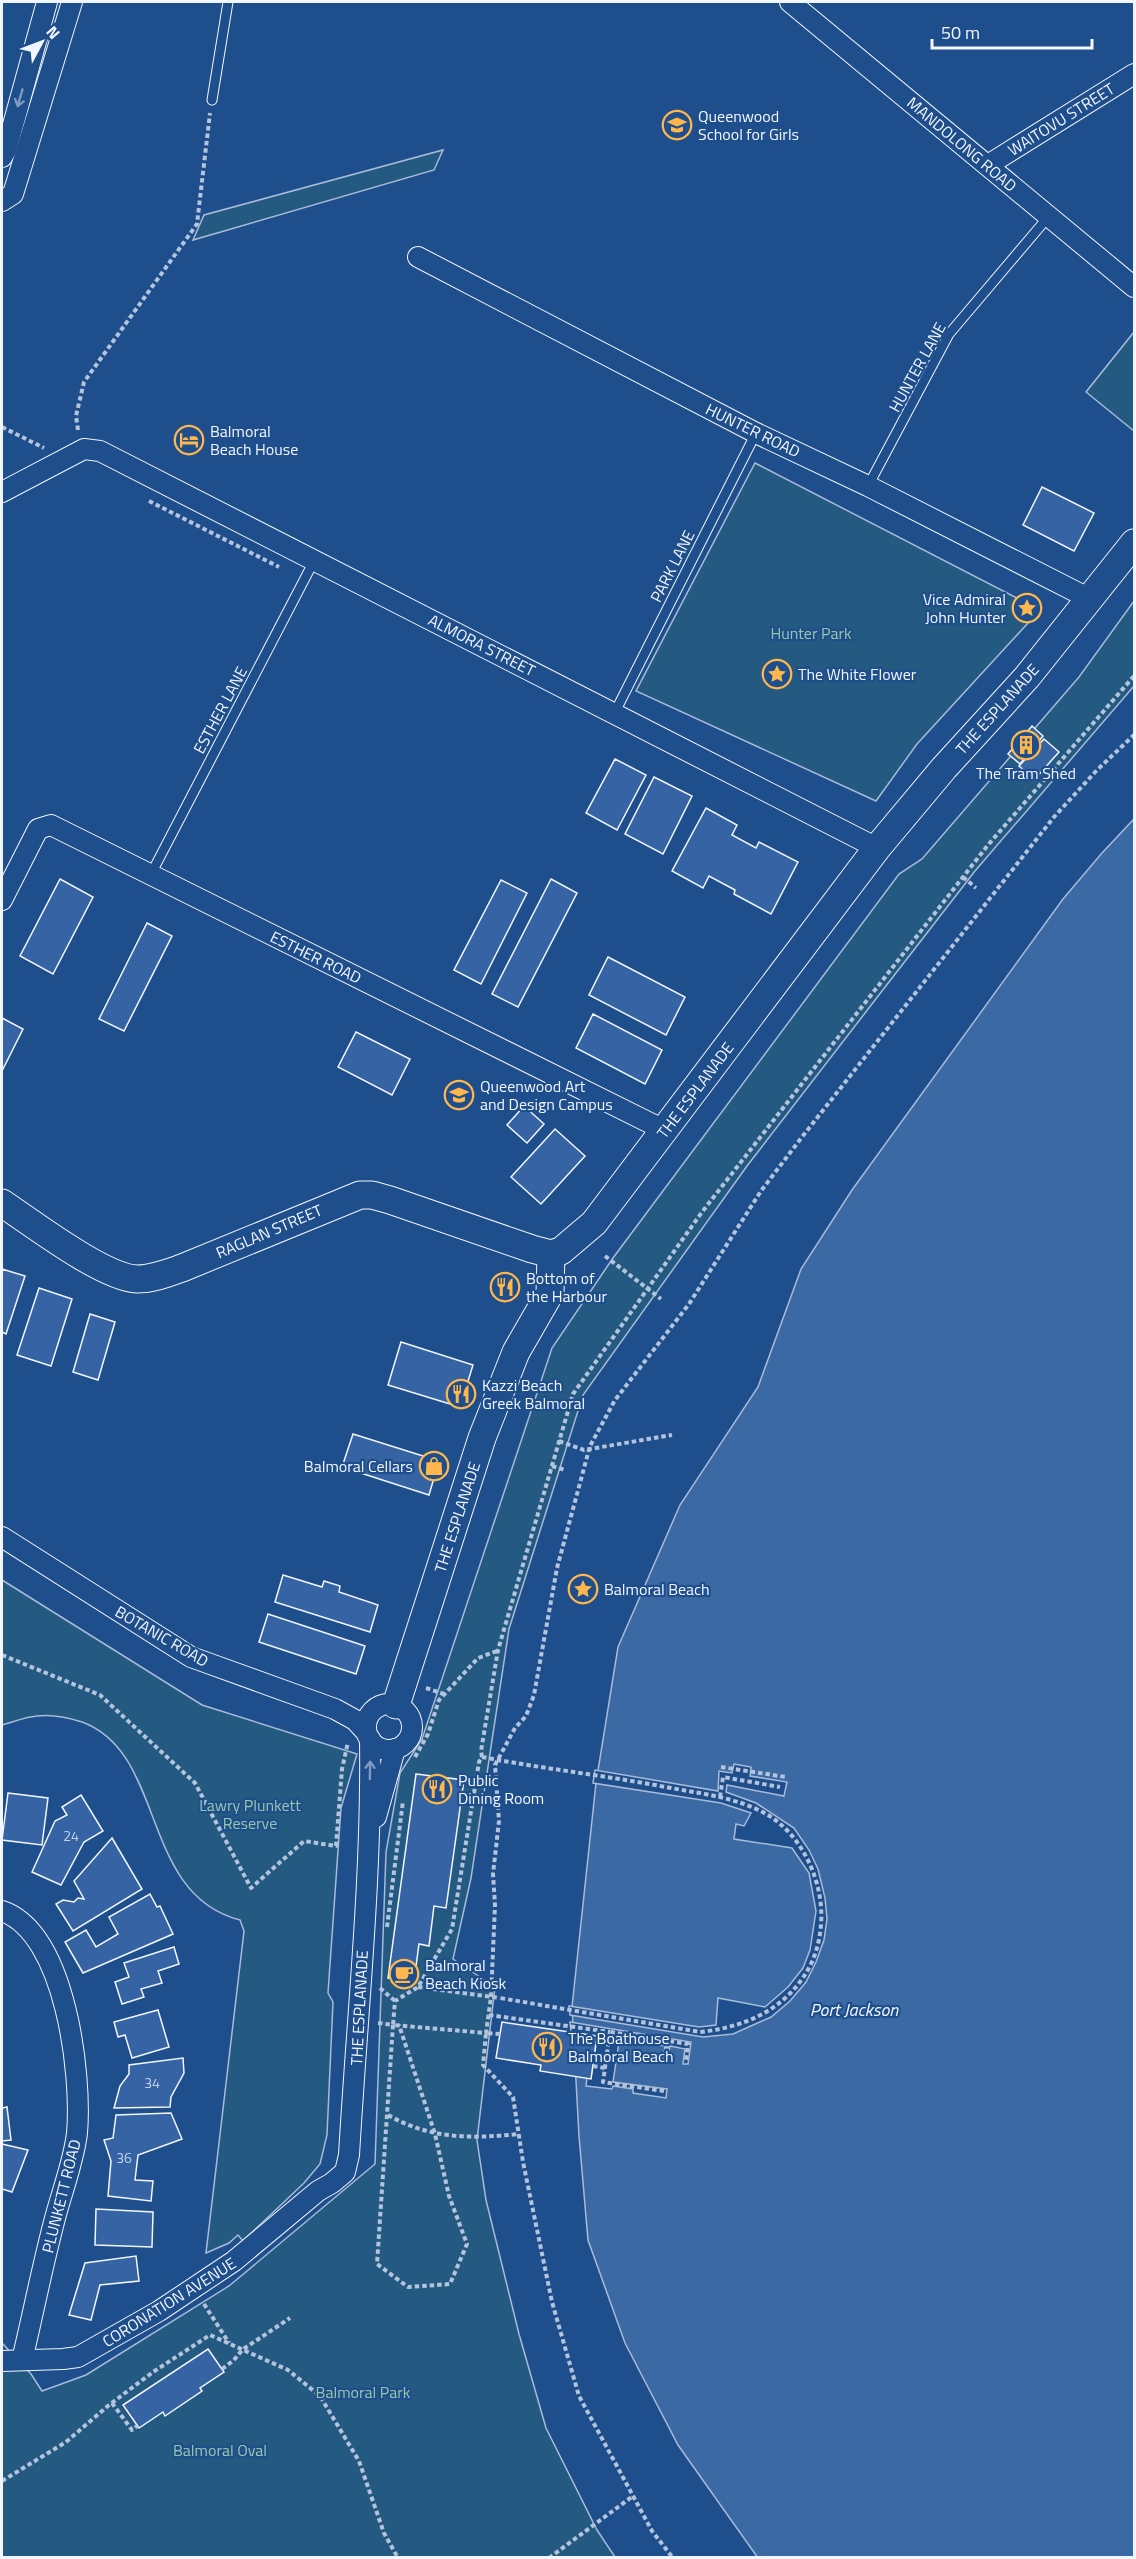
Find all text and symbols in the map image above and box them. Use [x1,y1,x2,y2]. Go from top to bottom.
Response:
north arrow [12,12,72,72]
scale bar [932,12,1092,50]
text: 50 m [941,19,980,46]
text: N [41,20,66,44]
street label: WAITOVU STREET [1003,76,1120,161]
one-way arrow [14,88,25,107]
street label: MANDOLONG ROAD [902,91,1022,197]
place label: Queenwood School for Girls [698,104,799,146]
school or university icon: Queenwood School for Girls [661,109,693,141]
street label: HUNTER LANE [882,318,952,416]
street label: HUNTER ROAD [702,397,804,463]
place label: Balmoral Beach House [210,419,298,461]
hotel icon: Balmoral Beach House [173,424,205,456]
street label: PARK LANE [644,526,700,606]
place label: Vice Admiral John Hunter [923,587,1006,629]
place icon: Vice Admiral John Hunter [1011,592,1043,624]
street label: ALMORA STREET [424,608,540,683]
park label: Hunter Park [770,621,852,645]
place icon: The White Flower [761,658,793,690]
street label: THE ESPLANADE [950,658,1045,760]
street label: ESTHER LANE [187,662,253,758]
place label: The White Flower [798,662,917,686]
building icon: The Tram Shed [1010,729,1042,761]
place label: The Tram Shed [976,761,1076,785]
street label: ESTHER ROAD [266,925,366,989]
street label: THE ESPLANADE [651,1037,739,1143]
place label: Queenwood Art and Design Campus [480,1074,613,1116]
school or university icon: Queenwood Art and Design Campus [443,1079,475,1111]
street label: RAGLAN STREET [212,1198,326,1264]
place label: Bottom of the Harbour [526,1266,608,1308]
restaurant icon: Bottom of the Harbour [489,1271,521,1303]
place label: Kazzi Beach Greek Balmoral [482,1373,585,1415]
restaurant icon: Kazzi Beach Greek Balmoral [445,1378,477,1410]
shop icon: Balmoral Cellars [418,1450,450,1482]
place label: Balmoral Cellars [304,1454,413,1478]
street label: THE ESPLANADE [428,1458,486,1576]
place icon: Balmoral Beach [567,1573,599,1605]
place label: Balmoral Beach [604,1577,710,1601]
street label: BOTANIC ROAD [111,1600,213,1672]
one-way arrow [364,1760,376,1780]
place label: Public Dining Room [458,1768,544,1810]
restaurant icon: Public Dining Room [421,1773,453,1805]
park label: Lawry Plunkett Reserve [199,1793,301,1835]
house number: 24 [63,1825,79,1846]
street label: THE ESPLANADE [344,1950,374,2066]
place label: Balmoral Beach Kiosk [425,1953,507,1995]
cafe icon: Balmoral Beach Kiosk [388,1958,420,1990]
water label: Port Jackson [810,1996,899,2023]
place label: The Boathouse Balmoral Beach [568,2026,674,2068]
restaurant icon: The Boathouse Balmoral Beach [531,2031,563,2063]
house number: 34 [144,2072,160,2093]
street label: PLUNKETT ROAD [35,2137,87,2255]
house number: 36 [116,2147,132,2168]
street label: CORONATION AVENUE [98,2251,241,2353]
park label: Balmoral Park [316,2380,411,2404]
park label: Balmoral Oval [173,2438,267,2462]

